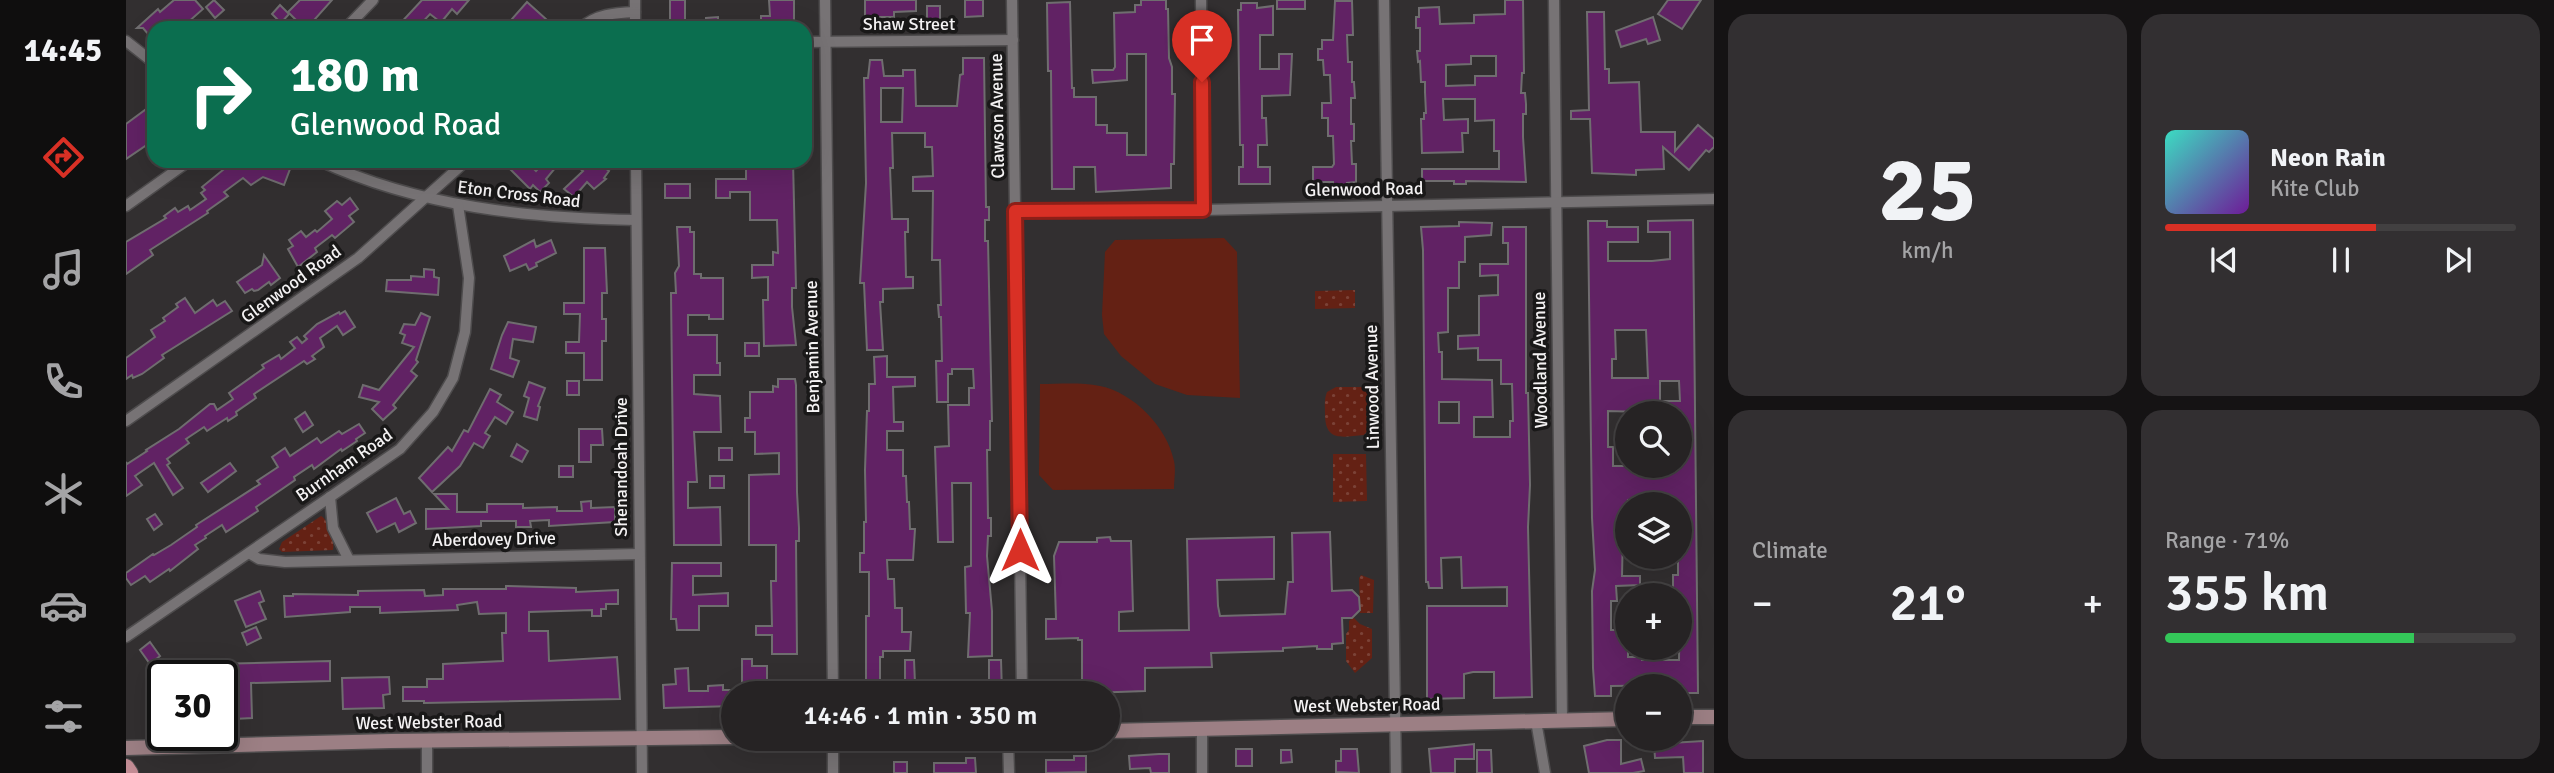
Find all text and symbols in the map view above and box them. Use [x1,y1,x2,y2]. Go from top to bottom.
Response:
pin [1172,10,1232,82]
street label: Shaw Street [863,13,955,35]
icon: arrive [1183,21,1221,59]
text: 14:45 [24,31,102,70]
text: 180 m [290,45,420,105]
icon: right [175,49,266,140]
street label: Clawson Avenue [985,53,1009,179]
text: Glenwood Road [290,105,501,144]
icon: directions [39,133,88,182]
text: 25 [1878,134,1977,247]
text: Neon Rain [2270,142,2386,174]
text: Kite Club [2270,174,2359,203]
street label: Eton Cross Road [456,176,582,212]
street label: Glenwood Road [1304,177,1424,201]
text: km/h [1901,236,1954,265]
street label: Glenwood Road [236,240,346,328]
icon: previous [2205,241,2243,279]
icon: pause [2322,241,2360,279]
icon: next [2439,241,2477,279]
icon: music [39,245,88,294]
street label: Benjamin Avenue [800,280,824,414]
street label: Woodland Avenue [1528,291,1552,429]
street label: Linwood Avenue [1360,324,1384,450]
icon: phone [39,357,88,406]
street label: Shenandoah Drive [610,397,632,537]
map controls [1615,401,1692,751]
button: search [1615,401,1692,478]
street label: Burnham Road [291,424,397,506]
icon: climate [39,469,88,518]
button: layers [1615,492,1692,569]
position arrow [983,513,1057,587]
text: Range · 71% [2165,526,2289,555]
street label: Aberdovey Drive [432,527,556,551]
text: Climate [1752,536,1828,565]
text: 355 km [2165,561,2329,625]
text: 21° [1889,571,1966,635]
text: − [1752,580,1773,627]
text: + [2082,580,2103,627]
icon: car [39,581,88,630]
button: + [1615,583,1692,660]
speed limit sign: 30 [147,660,238,751]
button: − [1615,674,1692,751]
icon: filters [39,692,88,741]
street label: West Webster Road [1293,693,1441,717]
text: 14:46 · 1 min · 350 m [804,700,1037,732]
street label: West Webster Road [355,710,503,734]

